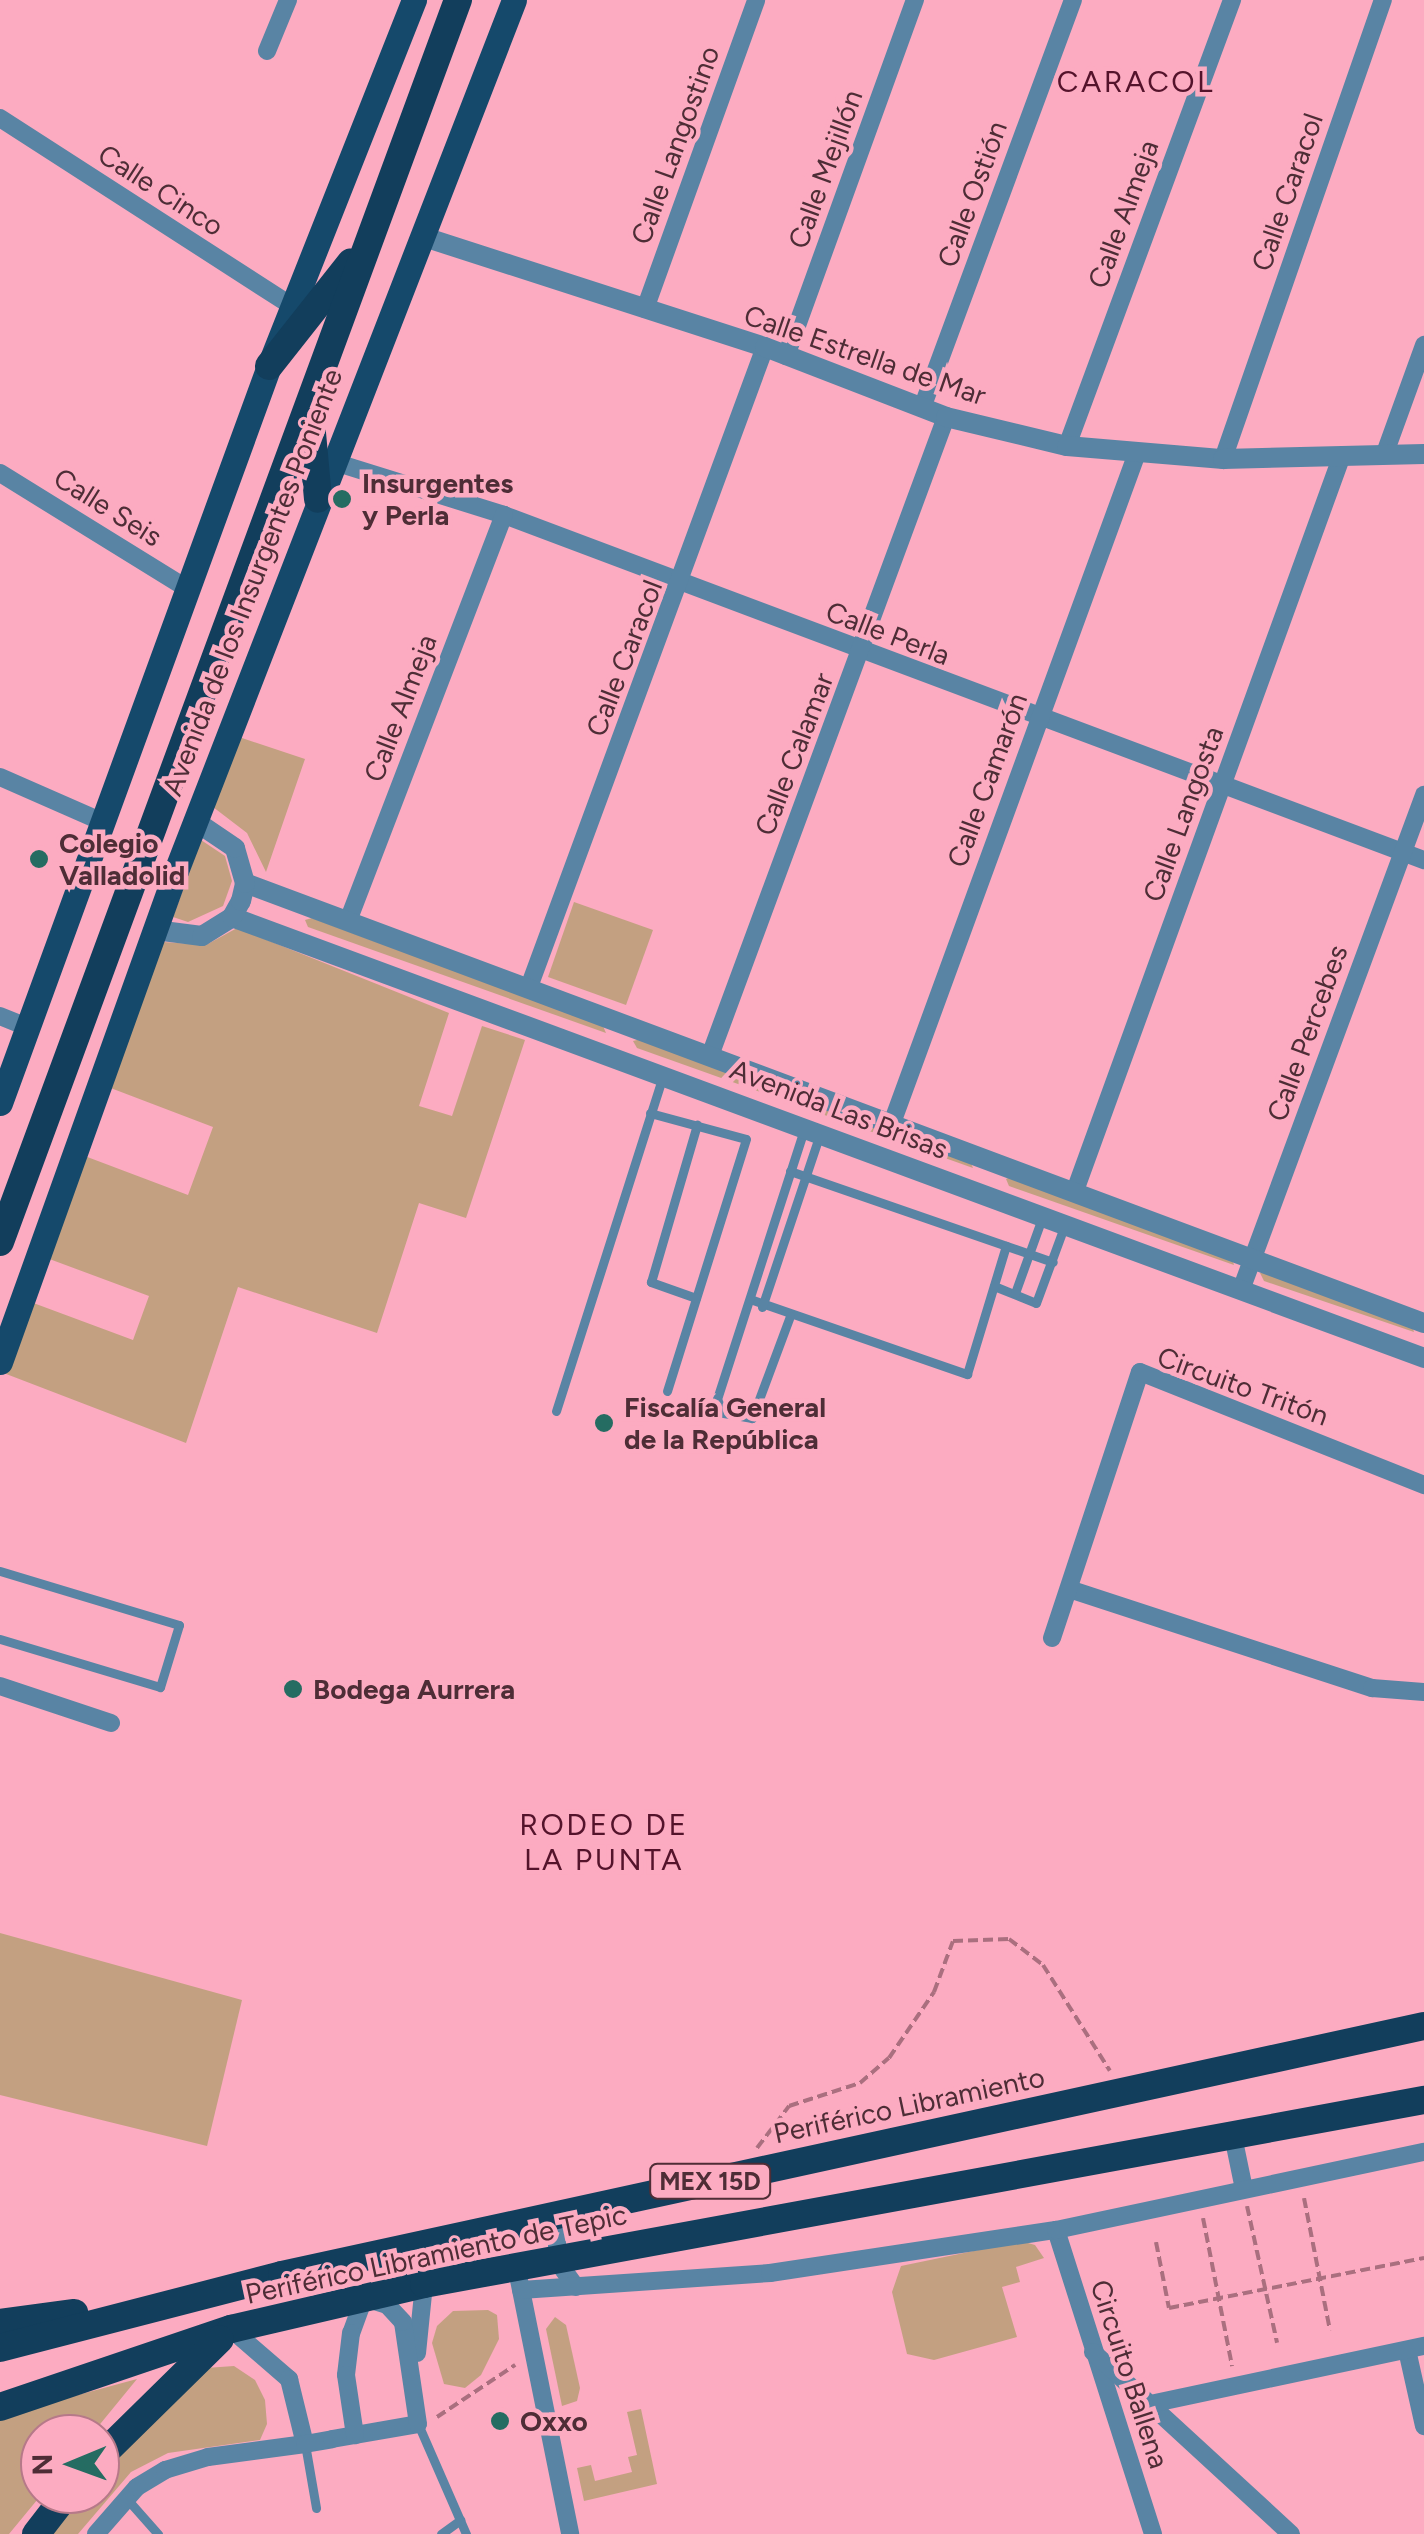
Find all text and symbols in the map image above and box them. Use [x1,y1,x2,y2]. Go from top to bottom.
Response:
street label: Calle Langostino [624,41,726,249]
district label: CARACOL [1057,64,1215,100]
street label: Calle Mejillón [781,85,869,253]
street label: Calle Caracol [1244,109,1330,275]
street label: Calle Ostión [930,117,1014,271]
street label: Calle Almeja [1081,135,1165,293]
street label: Calle Cinco [92,137,230,243]
street label: Calle Estrella de Mar [740,298,990,412]
street label: Avenida de los Insurgentes Poniente [155,364,349,800]
street label: Calle Seis [48,461,168,553]
place label: Insurgentes y Perla [362,466,513,532]
marker: Insurgentes y Perla [331,488,353,510]
street label: Calle Caracol [579,575,669,741]
street label: Calle Perla [821,594,955,672]
street label: Calle Almeja [357,630,443,786]
street label: Calle Calamar [748,668,840,840]
street label: Calle Camarón [940,688,1034,872]
street label: Calle Langosta [1136,722,1230,906]
place label: Colegio Valladolid [59,826,186,892]
marker: Colegio Valladolid [28,848,50,870]
street label: Calle Percebes [1260,940,1354,1126]
street label: Avenida Las Brisas [726,1052,952,1166]
street label: Circuito Tritón [1153,1340,1333,1432]
place label: Fiscalía General de la República [624,1390,826,1456]
marker: Fiscalía General de la República [593,1412,615,1434]
place label: Bodega Aurrera [313,1672,515,1706]
marker: Bodega Aurrera [282,1678,304,1700]
district label: RODEO DE LA PUNTA [519,1807,689,1878]
street label: Periférico Libramiento [770,2060,1048,2150]
road number: MEX 15D [648,2161,772,2201]
street label: Periférico Libramiento de Tepic [242,2197,630,2311]
street label: Circuito Ballena [1084,2276,1176,2472]
place label: Oxxo [520,2404,588,2438]
marker: Oxxo [489,2410,511,2432]
north arrow [20,2414,120,2514]
text: N [25,2453,59,2476]

